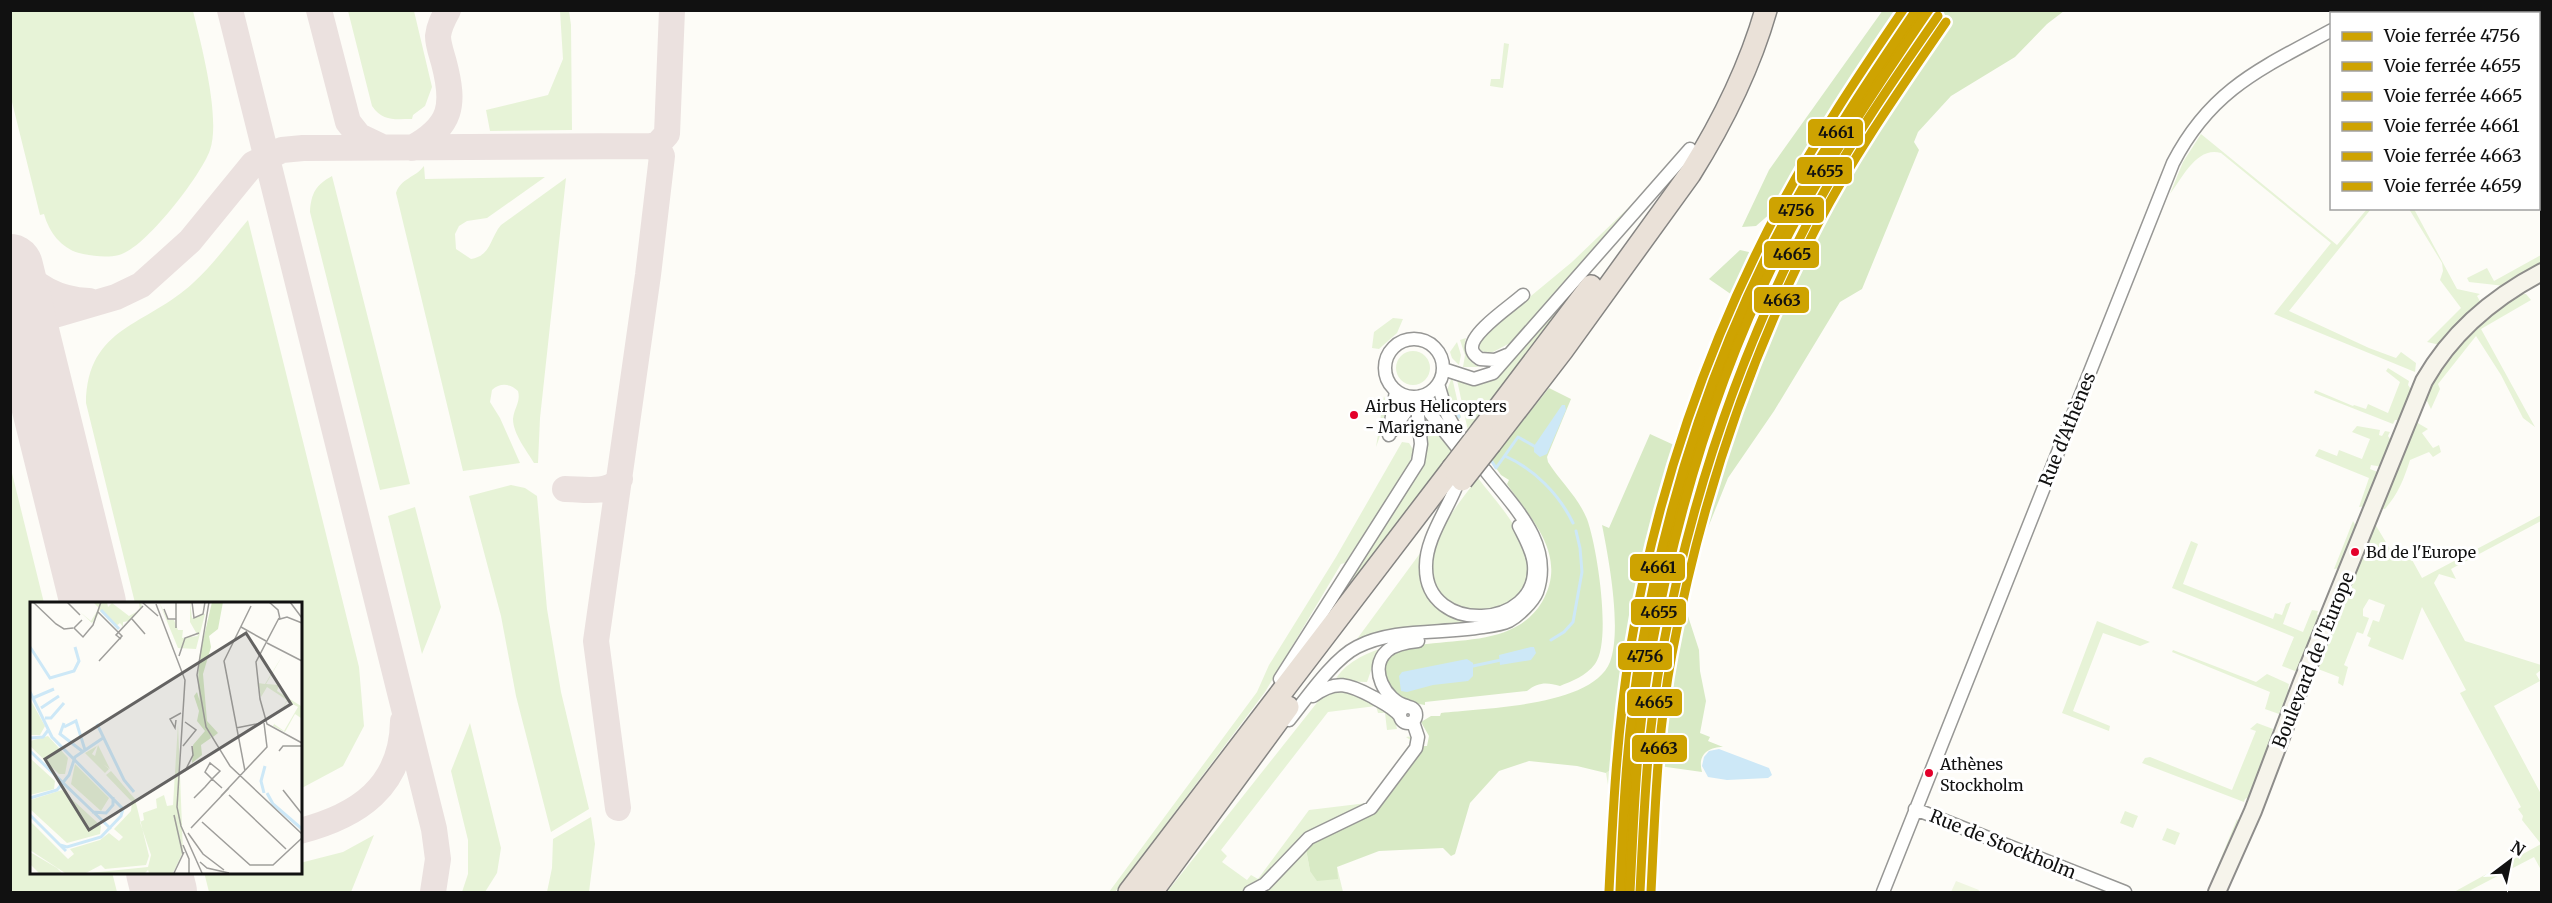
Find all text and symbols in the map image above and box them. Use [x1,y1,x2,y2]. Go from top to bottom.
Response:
legend [2330,12,2540,210]
text: Voie ferrée 4756 [2383,24,2520,47]
text: Voie ferrée 4655 [2383,54,2521,77]
text: Voie ferrée 4665 [2383,84,2523,107]
text: Voie ferrée 4661 [2383,114,2520,137]
line badge: 4661 [1807,118,1864,147]
text: 4661 [1818,122,1855,142]
text: Voie ferrée 4663 [2383,144,2522,167]
line badge: 4655 [1796,156,1853,185]
text: 4655 [1806,161,1844,181]
text: Voie ferrée 4659 [2383,174,2522,197]
line badge: 4756 [1768,196,1825,224]
text: 4756 [1778,200,1814,220]
line badge: 4665 [1763,240,1820,269]
text: 4665 [1773,244,1811,264]
line badge: 4663 [1753,286,1810,314]
text: 4663 [1763,290,1801,310]
street label: Rue d'Athènes [2034,368,2100,490]
place label: Airbus Helicopters - Marignane [1364,396,1507,437]
marker: Airbus Helicopters - Marignane [1348,409,1360,421]
place label: Bd de l'Europe [2366,542,2476,562]
marker: Bd de l'Europe [2349,546,2361,558]
line badge: 4661 [1629,553,1686,582]
text: 4661 [1640,557,1677,577]
street label: Boulevard de l'Europe [2267,569,2359,751]
line badge: 4655 [1630,598,1687,626]
inset map [30,602,302,873]
text: 4655 [1640,602,1678,622]
line badge: 4756 [1617,642,1673,671]
text: 4756 [1627,646,1663,666]
line badge: 4665 [1626,688,1683,717]
text: 4665 [1635,692,1673,712]
line badge: 4663 [1631,734,1688,763]
text: 4663 [1640,738,1678,758]
place label: Athènes Stockholm [1939,754,2024,795]
marker: Athènes Stockholm [1923,767,1935,779]
street label: Rue de Stockholm [1926,804,2080,884]
north arrow [2480,831,2540,891]
text: N [2507,836,2529,860]

